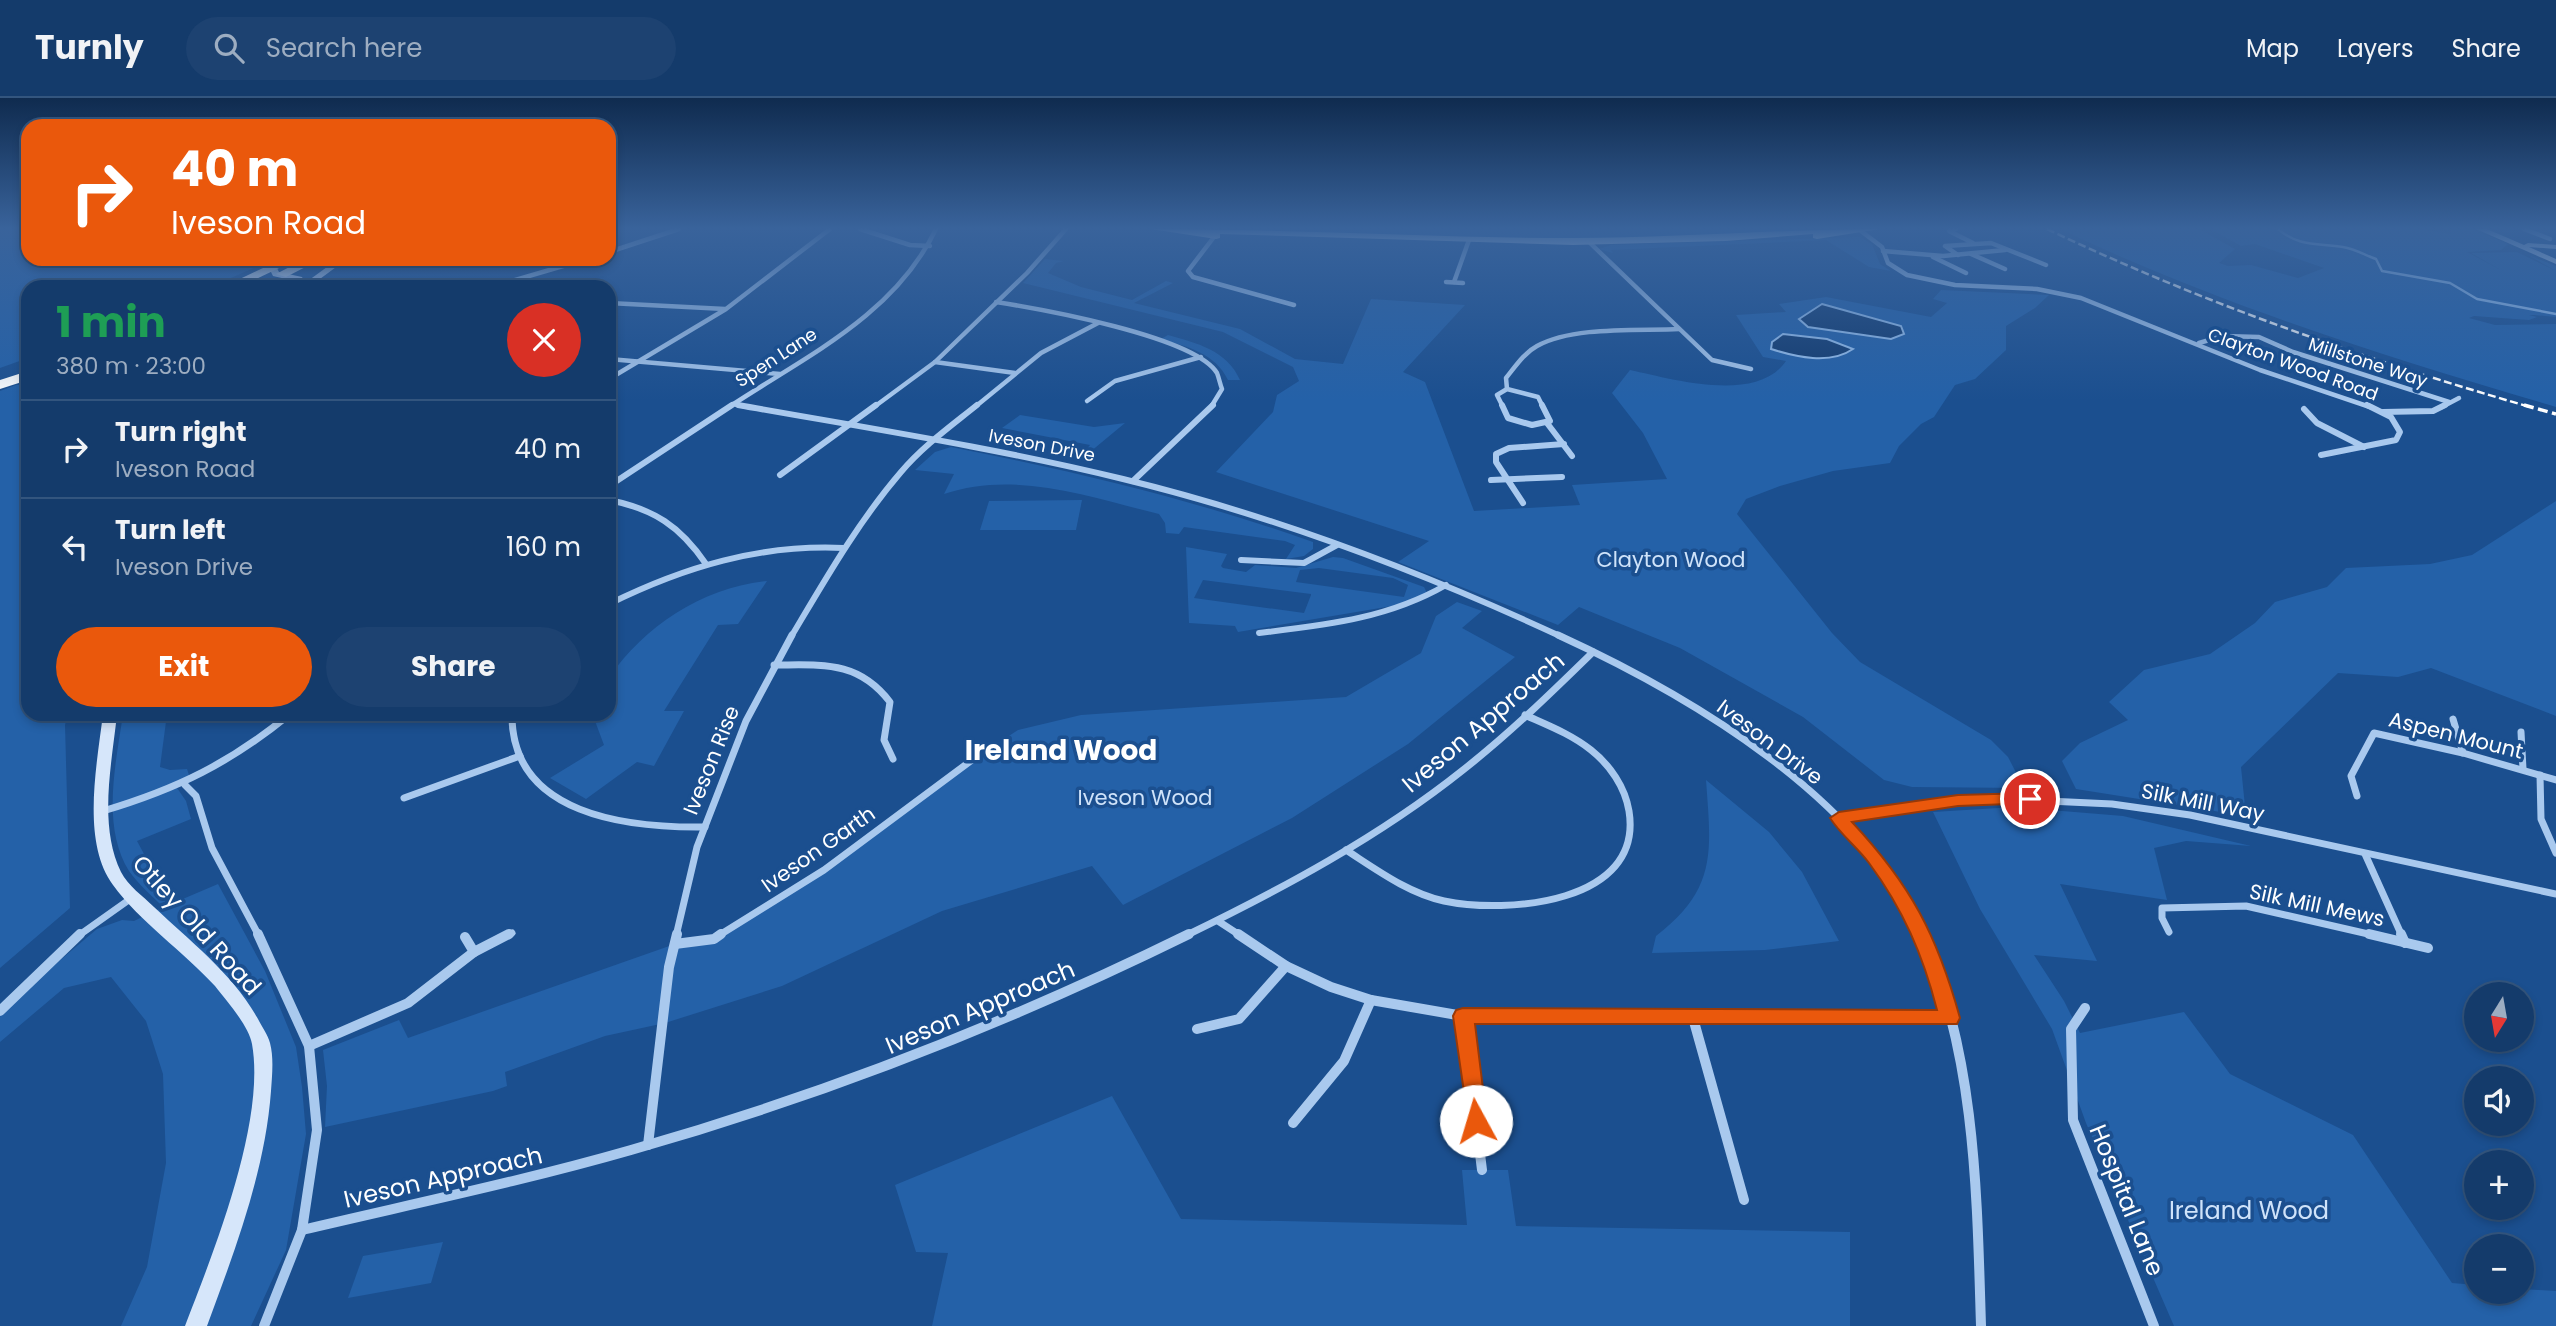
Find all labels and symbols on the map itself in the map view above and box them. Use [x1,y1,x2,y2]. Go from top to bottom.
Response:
street label: Spen Lane [730,321,822,393]
street label: Clayton Wood Road [2204,322,2382,406]
street label: Millstone Way [2305,331,2431,393]
street label: Iveson Drive [987,422,1097,468]
park label: Clayton Wood [1596,545,1746,574]
street label: Iveson Approach [1395,644,1571,800]
street label: Iveson Drive [1711,692,1829,792]
street label: Iveson Rise [676,701,746,819]
street label: Aspen Mount [2386,704,2526,766]
district label: Ireland Wood [965,731,1157,770]
pin [2000,769,2060,829]
street label: Silk Mill Way [2139,776,2267,828]
park label: Iveson Wood [1078,783,1213,812]
street label: Iveson Garth [755,799,881,899]
street label: Otley Old Road [125,848,269,1002]
street label: Silk Mill Mews [2247,877,2387,933]
street label: Iveson Approach [880,952,1080,1062]
north arrow [2464,982,2534,1052]
position arrow [1439,1084,1513,1158]
street label: Hospital Lane [2082,1119,2172,1281]
street label: Iveson Approach [340,1138,546,1216]
park label: Ireland Wood [2169,1194,2329,1227]

